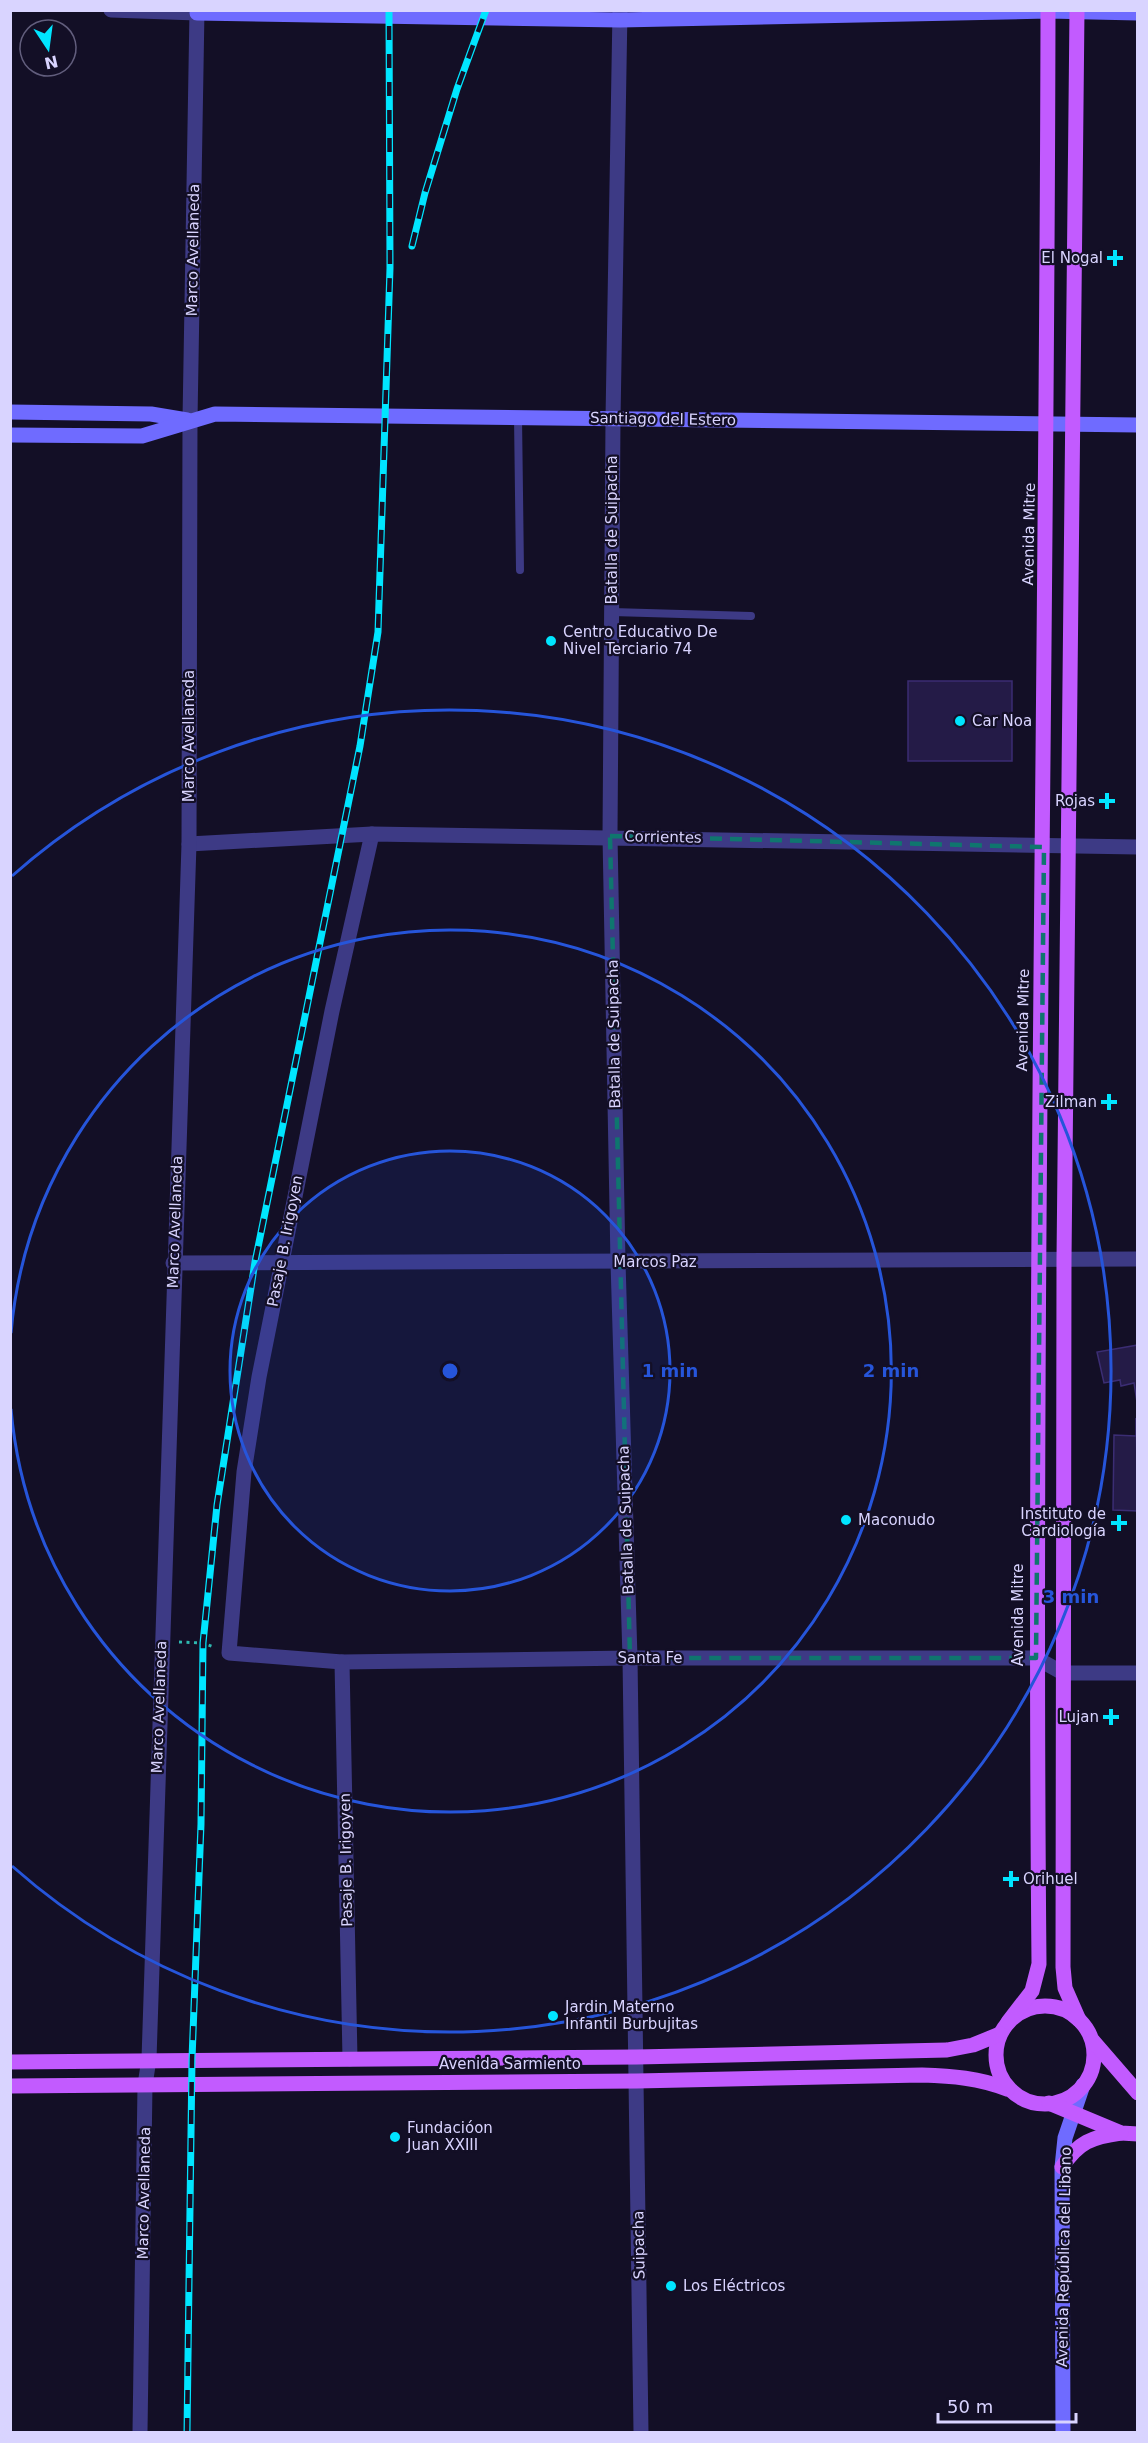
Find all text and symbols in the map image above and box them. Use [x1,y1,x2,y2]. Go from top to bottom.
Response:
north arrow [18,18,78,78]
text: N [43,51,60,73]
street label: Marco Avellaneda [183,184,203,316]
place label: El Nogal [1041,249,1103,267]
marker: El Nogal [1108,251,1122,265]
street label: Santiago del Estero [590,409,736,429]
street label: Batalla de Suipacha [603,455,621,605]
street label: Avenida Mitre [1019,482,1039,586]
place label: Centro Educativo De Nivel Terciario 74 [563,623,717,658]
marker: Centro Educativo De Nivel Terciario 74 [544,634,558,648]
street label: Marco Avellaneda [180,670,198,802]
place label: Car Noa [972,712,1032,730]
marker: Car Noa [953,714,967,728]
place label: Rojas [1055,792,1095,810]
marker: Rojas [1100,794,1114,808]
street label: Corrientes [624,827,702,847]
street label: Batalla de Suipacha [604,959,624,1109]
street label: Avenida Mitre [1013,968,1033,1072]
place label: Zilman [1045,1093,1097,1111]
marker: Zilman [1102,1095,1116,1109]
street label: Marco Avellaneda [164,1155,186,1289]
street label: Pasaje B. Irigoyen [263,1174,307,1308]
street label: Marcos Paz [613,1253,697,1271]
text: 1 min [642,1360,698,1381]
text: 2 min [863,1360,919,1381]
centre of rings [440,1361,460,1381]
street label: Batalla de Suipacha [614,1445,638,1595]
place label: Instituto de Cardiología [1020,1505,1106,1540]
place label: Maconudo [858,1511,935,1529]
marker: Maconudo [839,1513,853,1527]
marker: Instituto de Cardiología [1110,1514,1128,1532]
street label: Avenida Mitre [1009,1564,1027,1666]
text: 3 min [1043,1586,1099,1607]
street label: Marco Avellaneda [148,1640,170,1774]
street label: Santa Fe [617,1649,683,1667]
place label: Lujan [1059,1708,1099,1726]
marker: Lujan [1104,1710,1118,1724]
street label: Pasaje B. Irigoyen [336,1793,356,1927]
place label: Orihuel [1023,1870,1078,1888]
marker: Orihuel [1004,1872,1018,1886]
place label: Jardin Materno Infantil Burbujitas [564,1998,698,2033]
marker: Jardin Materno Infantil Burbujitas [546,2009,560,2023]
street label: Avenida Sarmiento [439,2055,581,2073]
place label: Fundacióon Juan XXIII [406,2119,493,2154]
street label: Marco Avellaneda [134,2127,154,2259]
marker: Fundacióon Juan XXIII [388,2130,402,2144]
street label: Avenida República del Libano [1053,2147,1075,2367]
street label: Suipacha [629,2210,649,2280]
place label: Los Eléctricos [683,2277,786,2295]
marker: Los Eléctricos [664,2279,678,2293]
scale bar [938,2386,1076,2424]
text: 50 m [947,2396,993,2417]

